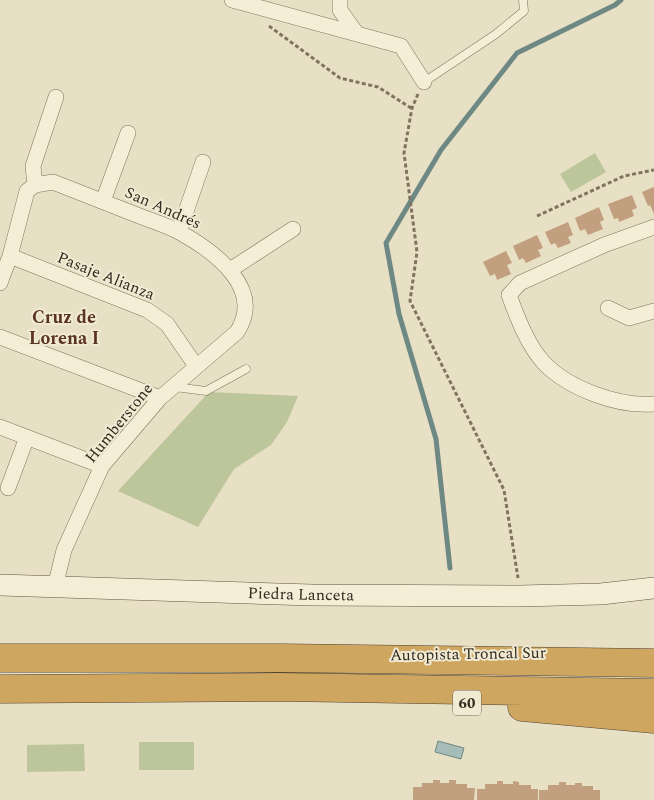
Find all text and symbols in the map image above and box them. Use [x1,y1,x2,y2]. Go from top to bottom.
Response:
street label: San Andrés [121,181,205,235]
street label: Pasaje Alianza [54,246,159,307]
district label: Cruz de Lorena I [29,304,99,352]
street label: Humberstone [79,378,159,468]
street label: Piedra Lanceta [247,581,354,607]
street label: Autopista Troncal Sur [390,641,546,667]
road number: 60 [453,690,481,716]

